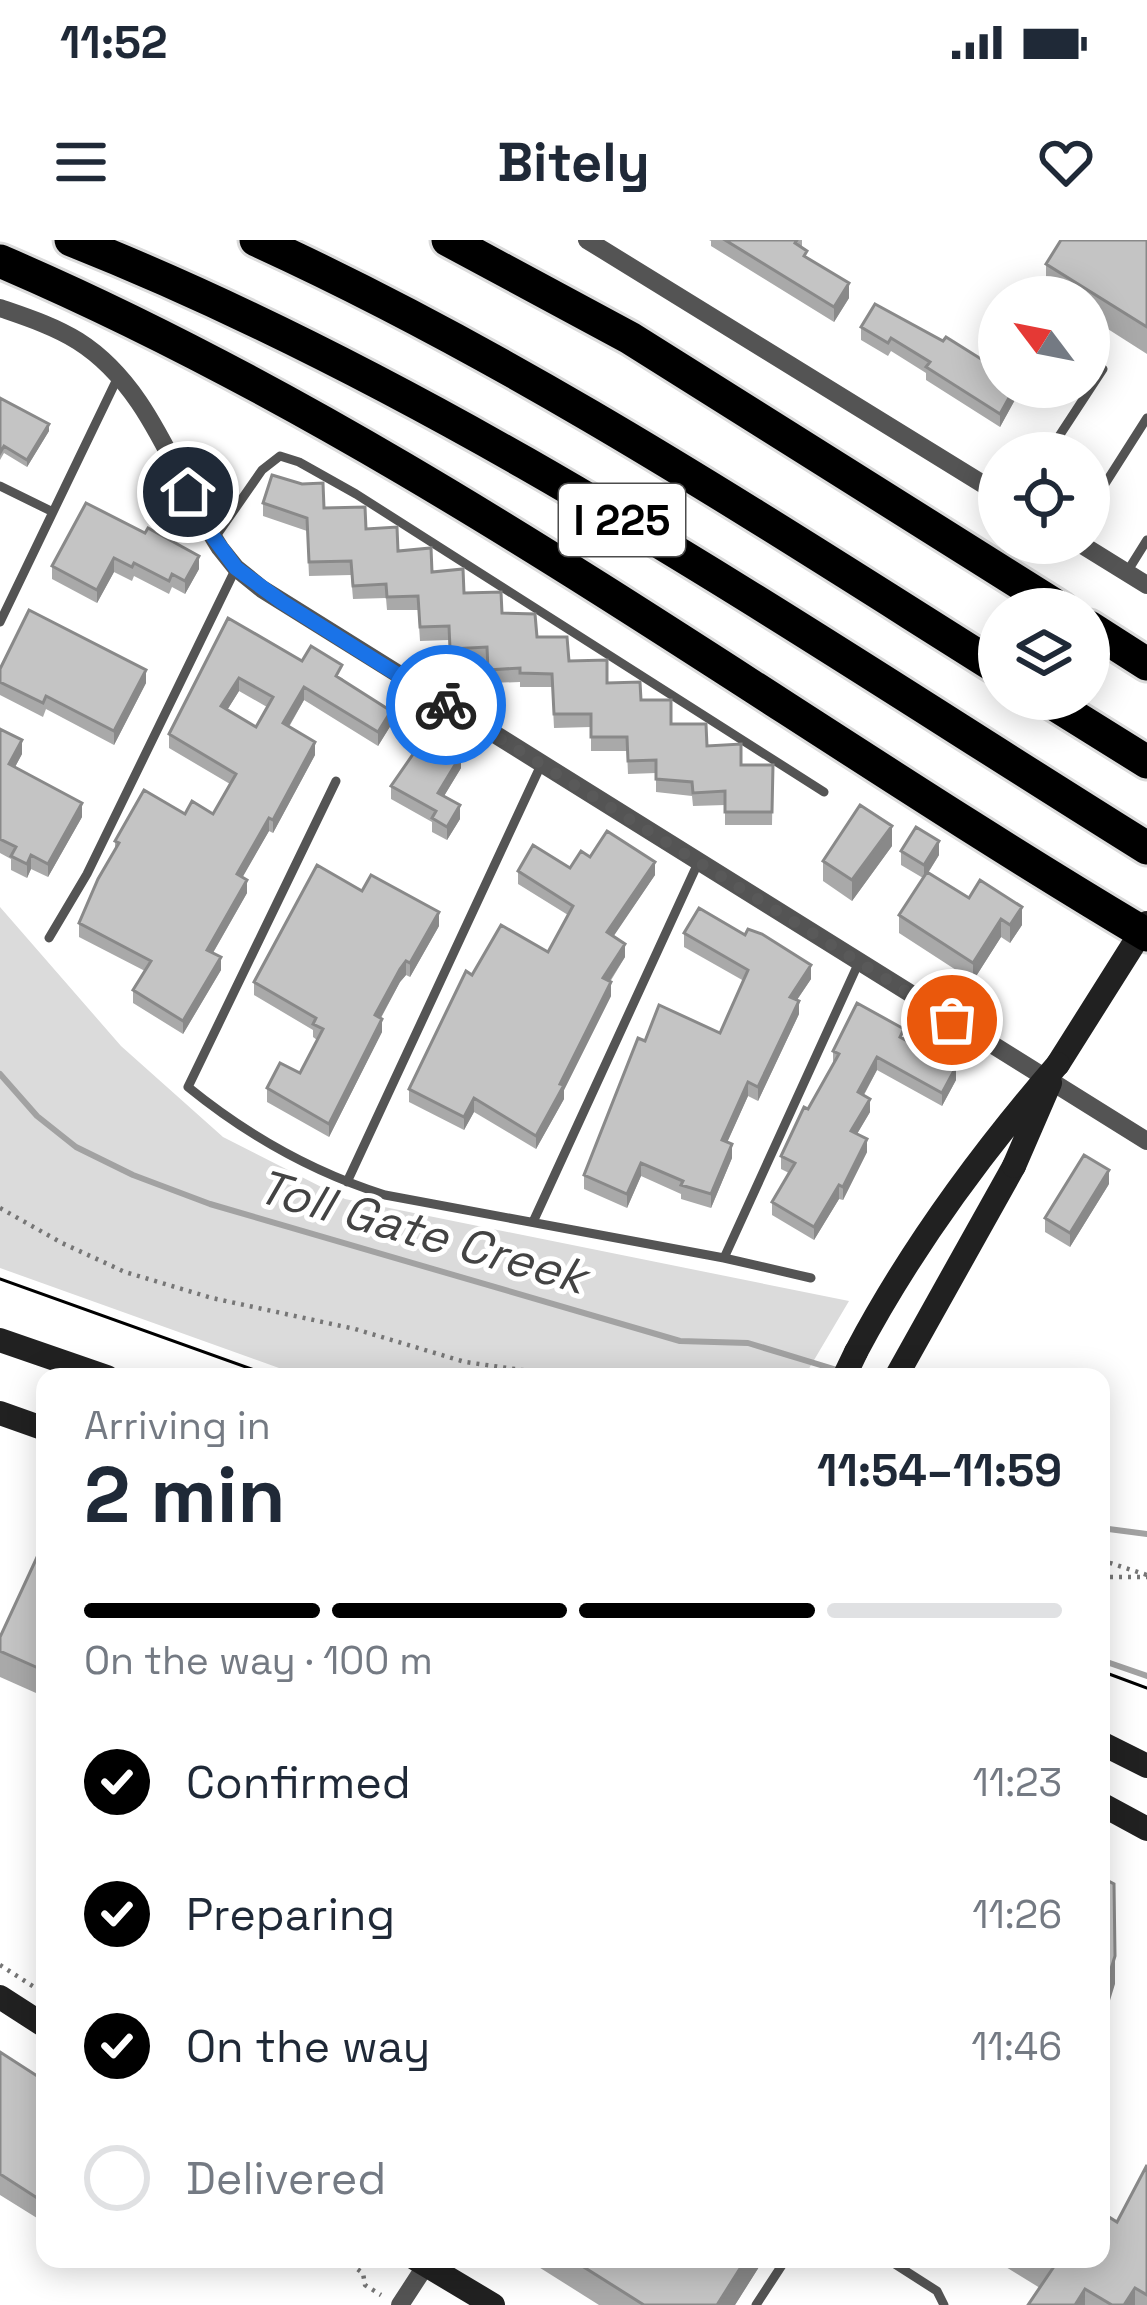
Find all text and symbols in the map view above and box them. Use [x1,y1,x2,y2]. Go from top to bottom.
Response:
text: 11:52 [60,14,167,71]
text: Bitely [497,128,650,197]
icon: menu [48,129,114,195]
icon: heart [1033,129,1099,195]
north arrow [978,276,1110,408]
map controls [978,276,1110,720]
button: locate [978,432,1110,564]
pin [137,441,239,543]
icon: home [155,459,221,525]
road number: I 225 [559,484,685,556]
button: layers [978,588,1110,720]
courier [386,645,506,765]
icon: bike [413,672,479,738]
pin [901,969,1003,1071]
icon: bag [919,987,985,1053]
water label: Toll Gate Creek [250,1155,598,1309]
text: Arriving in [84,1401,271,1450]
text: 11:54–11:59 [817,1442,1062,1499]
text: 2 min [84,1445,286,1545]
text: On the way · 100 m [84,1636,433,1685]
icon: check [84,1749,150,1815]
text: Confirmed [186,1754,411,1811]
text: 11:23 [973,1758,1062,1807]
icon: check [84,1881,150,1947]
text: Preparing [186,1886,395,1943]
text: 11:26 [972,1890,1062,1939]
icon: check [84,2013,150,2079]
text: On the way [186,2018,430,2075]
text: 11:46 [971,2022,1062,2071]
text: Delivered [186,2150,386,2207]

